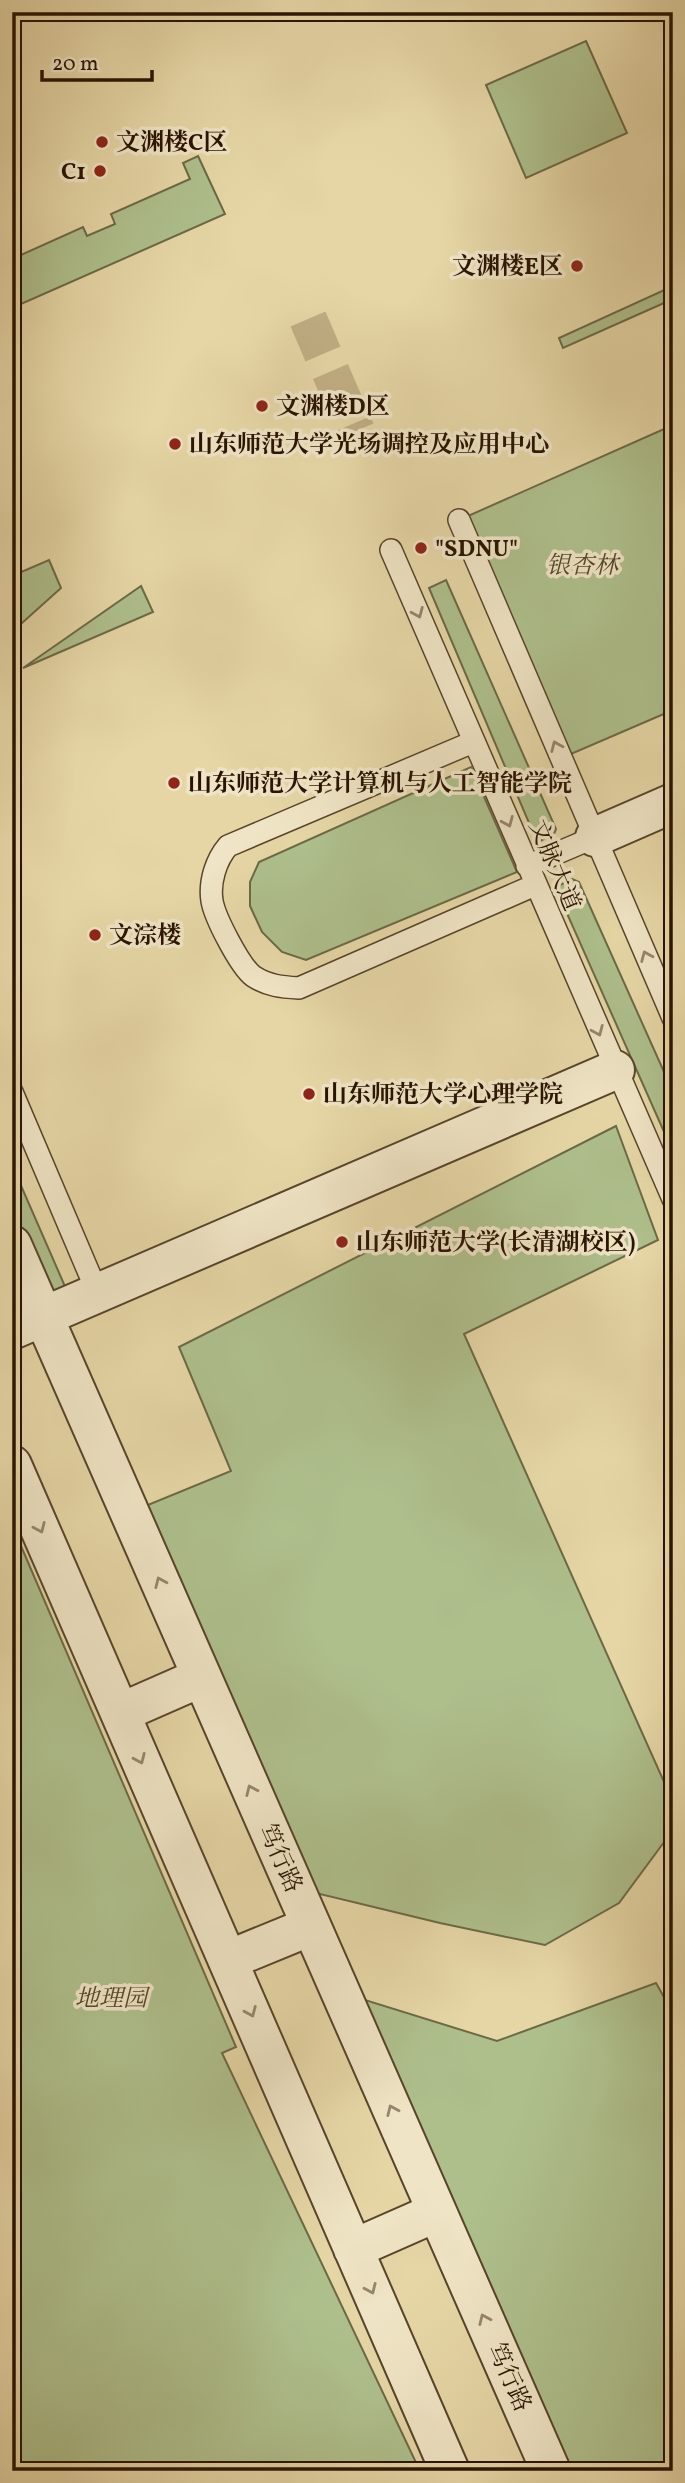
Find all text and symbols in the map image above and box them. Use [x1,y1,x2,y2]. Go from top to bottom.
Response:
scale bar [42,38,152,82]
text: 20 m [52,50,98,79]
place label: 文渊楼C区 [116,127,227,161]
marker: 文渊楼C区 [94,134,110,150]
place label: C1 [61,156,86,190]
marker: C1 [92,163,108,179]
place label: 文渊楼E区 [452,251,563,285]
marker: 文渊楼E区 [569,258,585,274]
place label: 文渊楼D区 [276,391,390,425]
marker: 文渊楼D区 [254,398,270,414]
place label: 山东师范大学光场调控及应用中心 [189,429,549,463]
marker: 山东师范大学光场调控及应用中心 [167,436,183,452]
place label: "SDNU" [435,533,518,567]
marker: "SDNU" [413,540,429,556]
park label: 银杏林 [546,550,621,584]
one-way arrow [410,605,424,618]
one-way arrow [551,741,565,753]
place label: 山东师范大学计算机与人工智能学院 [188,768,572,802]
marker: 山东师范大学计算机与人工智能学院 [166,775,182,791]
one-way arrow [500,814,514,827]
street label: 文脉大道 [519,815,588,917]
place label: 文淙楼 [109,920,181,954]
marker: 文淙楼 [87,927,103,943]
one-way arrow [640,950,654,963]
one-way arrow [590,1023,604,1036]
place label: 山东师范大学心理学院 [323,1079,563,1113]
marker: 山东师范大学心理学院 [301,1086,317,1102]
place label: 山东师范大学(长清湖校区) [356,1227,636,1261]
marker: 山东师范大学(长清湖校区) [334,1234,350,1250]
one-way arrow [31,1521,45,1533]
one-way arrow [154,1576,168,1589]
one-way arrow [132,1752,146,1764]
one-way arrow [245,1785,259,1797]
street label: 笃行路 [249,1819,309,1899]
park label: 地理园 [75,1983,151,2017]
one-way arrow [242,2006,256,2018]
one-way arrow [386,2105,400,2117]
one-way arrow [362,2282,376,2294]
one-way arrow [478,2313,492,2326]
street label: 笃行路 [478,2338,538,2418]

